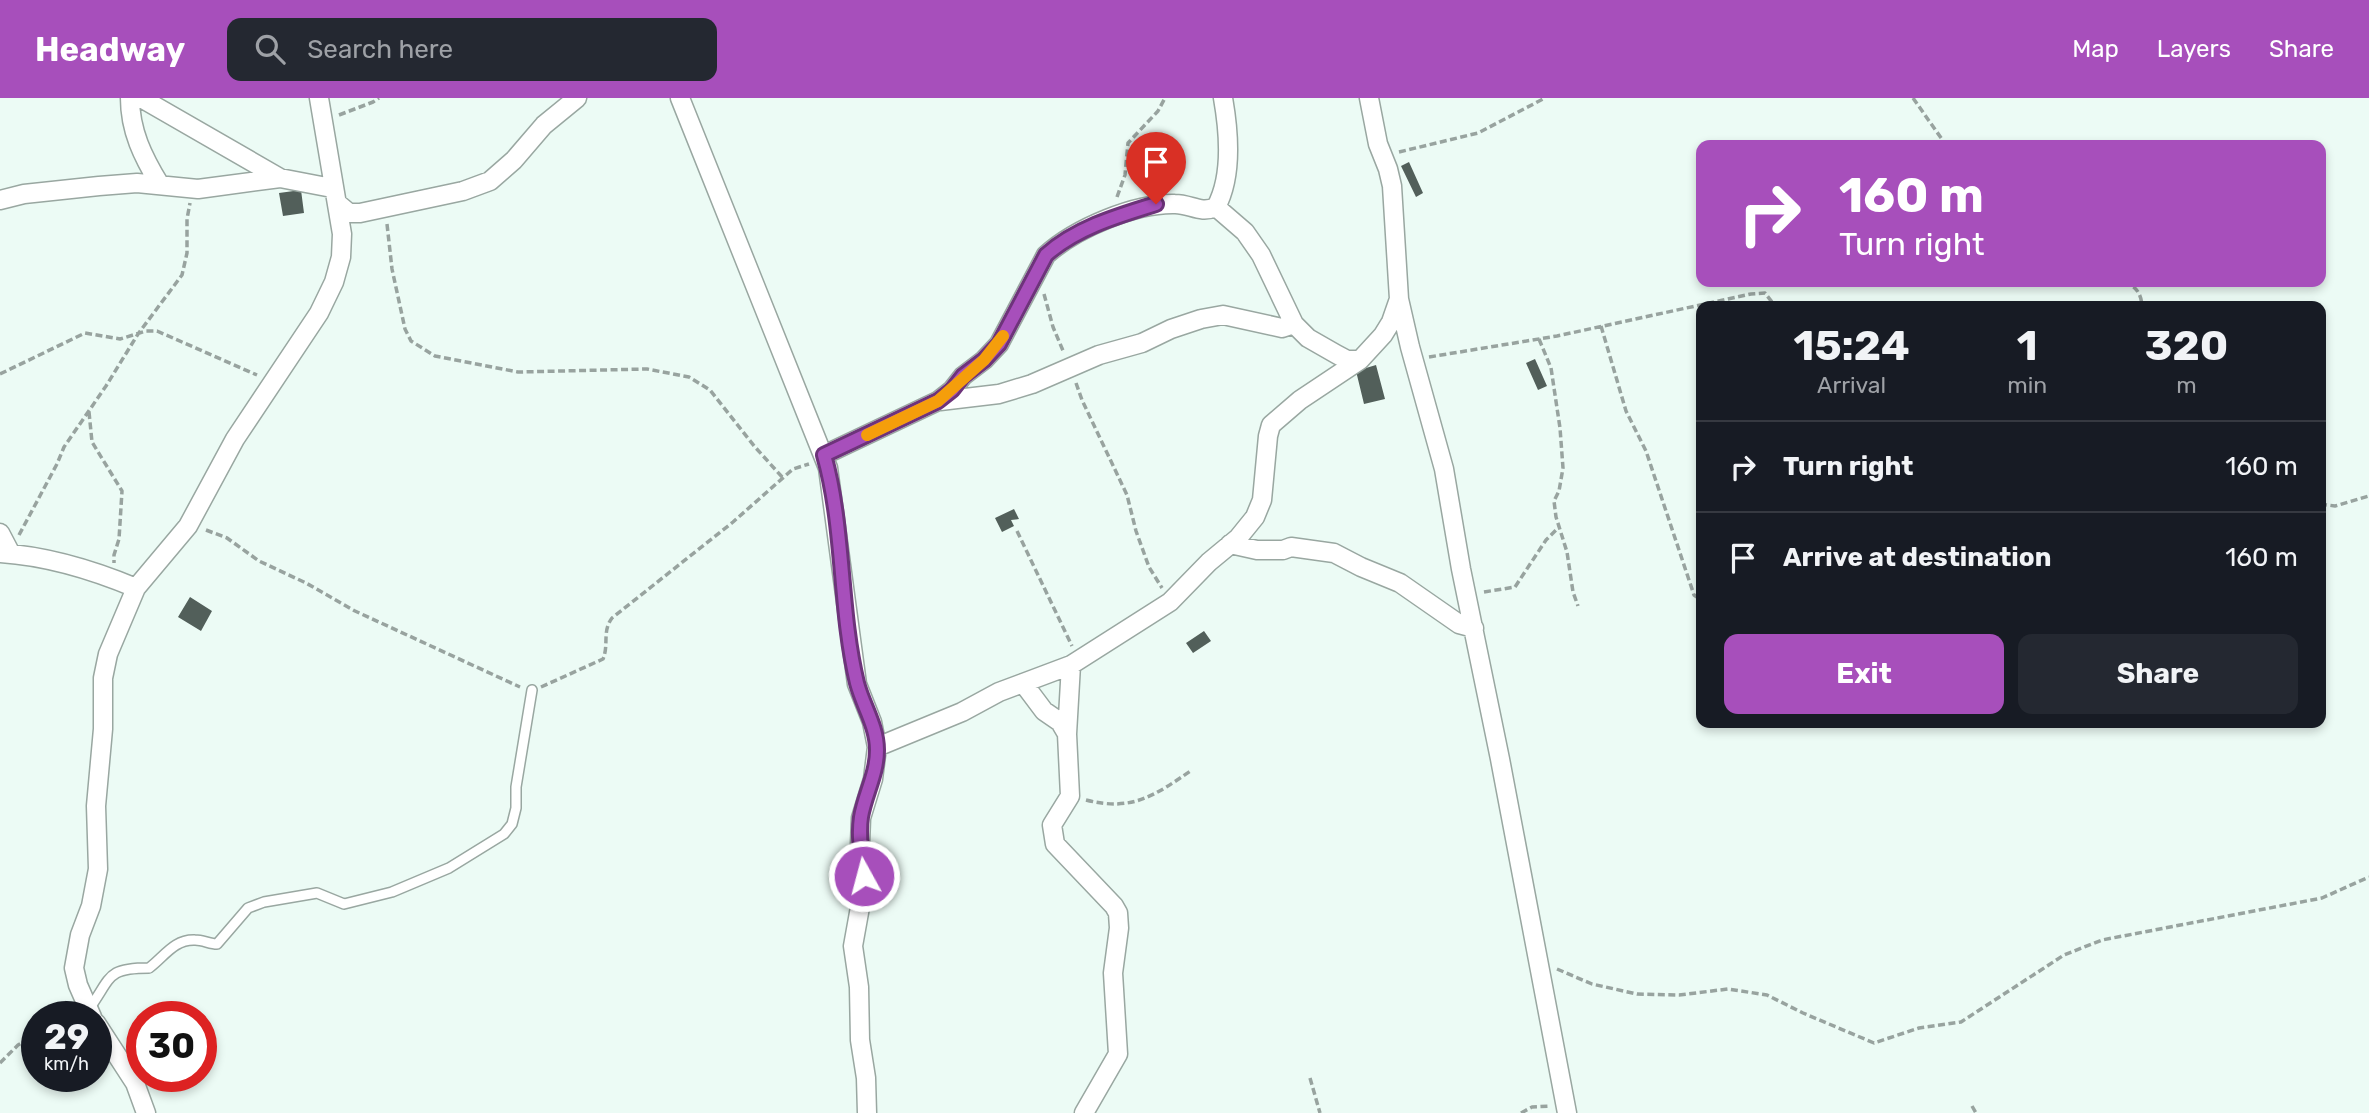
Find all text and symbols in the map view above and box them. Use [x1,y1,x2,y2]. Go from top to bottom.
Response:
search box [227,18,717,81]
text: Headway [35,30,185,69]
icon: search [251,30,289,68]
text: Search here [307,34,453,65]
text: Map [2072,35,2119,63]
text: Layers [2157,35,2231,63]
text: Share [2269,35,2334,63]
pin [1126,132,1186,204]
icon: arrive [1137,143,1175,181]
text: 160 m [1839,166,1984,224]
icon: right [1724,168,1815,259]
text: Turn right [1839,225,1984,263]
text: 15:24 [1794,321,1910,371]
text: 1 [2017,321,2038,371]
text: 320 [2145,321,2228,371]
text: Arrival [1817,371,1886,399]
text: min [2007,371,2047,399]
text: m [2176,371,2197,399]
icon: right [1724,448,1762,486]
text: Turn right [1783,451,1913,482]
text: 160 m [2225,451,2298,482]
icon: arrive [1724,539,1762,577]
text: Arrive at destination [1783,542,2051,573]
text: 160 m [2225,542,2298,573]
button: Exit [1724,634,2004,714]
button: Share [2018,634,2298,714]
position arrow [827,839,901,913]
speed limit sign: 30 [126,1001,217,1092]
text: 29 [44,1016,89,1058]
text: km/h [44,1053,89,1075]

